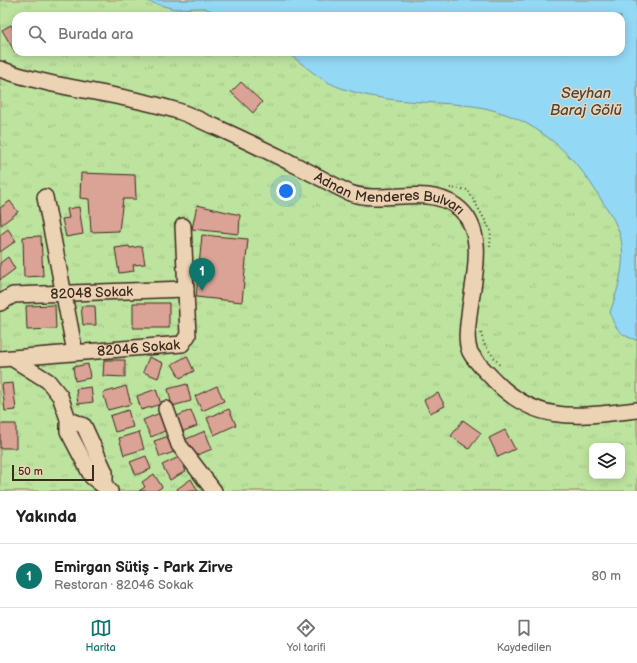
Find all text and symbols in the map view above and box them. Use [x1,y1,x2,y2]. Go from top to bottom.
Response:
search box [12,12,625,56]
icon: search [26,23,48,45]
text: Burada ara [58,25,133,44]
water label: Seyhan Baraj Gölü [550,84,623,120]
street label: Adnan Menderes Bulvarı [312,168,469,218]
your location [276,181,296,201]
pin: 1 [189,258,215,291]
street label: 82048 Sokak [50,282,133,302]
street label: 82046 Sokak [96,336,181,359]
map controls [589,443,625,479]
button: layers [589,443,625,479]
scale bar [12,463,94,482]
text: 50 m [18,465,43,478]
text: Yakında [16,507,77,527]
text: Emirgan Sütiş - Park Zirve [54,558,233,577]
text: 1 [26,568,32,584]
text: 80 m [592,568,621,584]
text: Restoran · 82046 Sokak [54,577,193,593]
tab: Harita [86,617,116,654]
tab: Yol tarifi [287,617,326,654]
tab: Kaydedilen [497,617,551,654]

